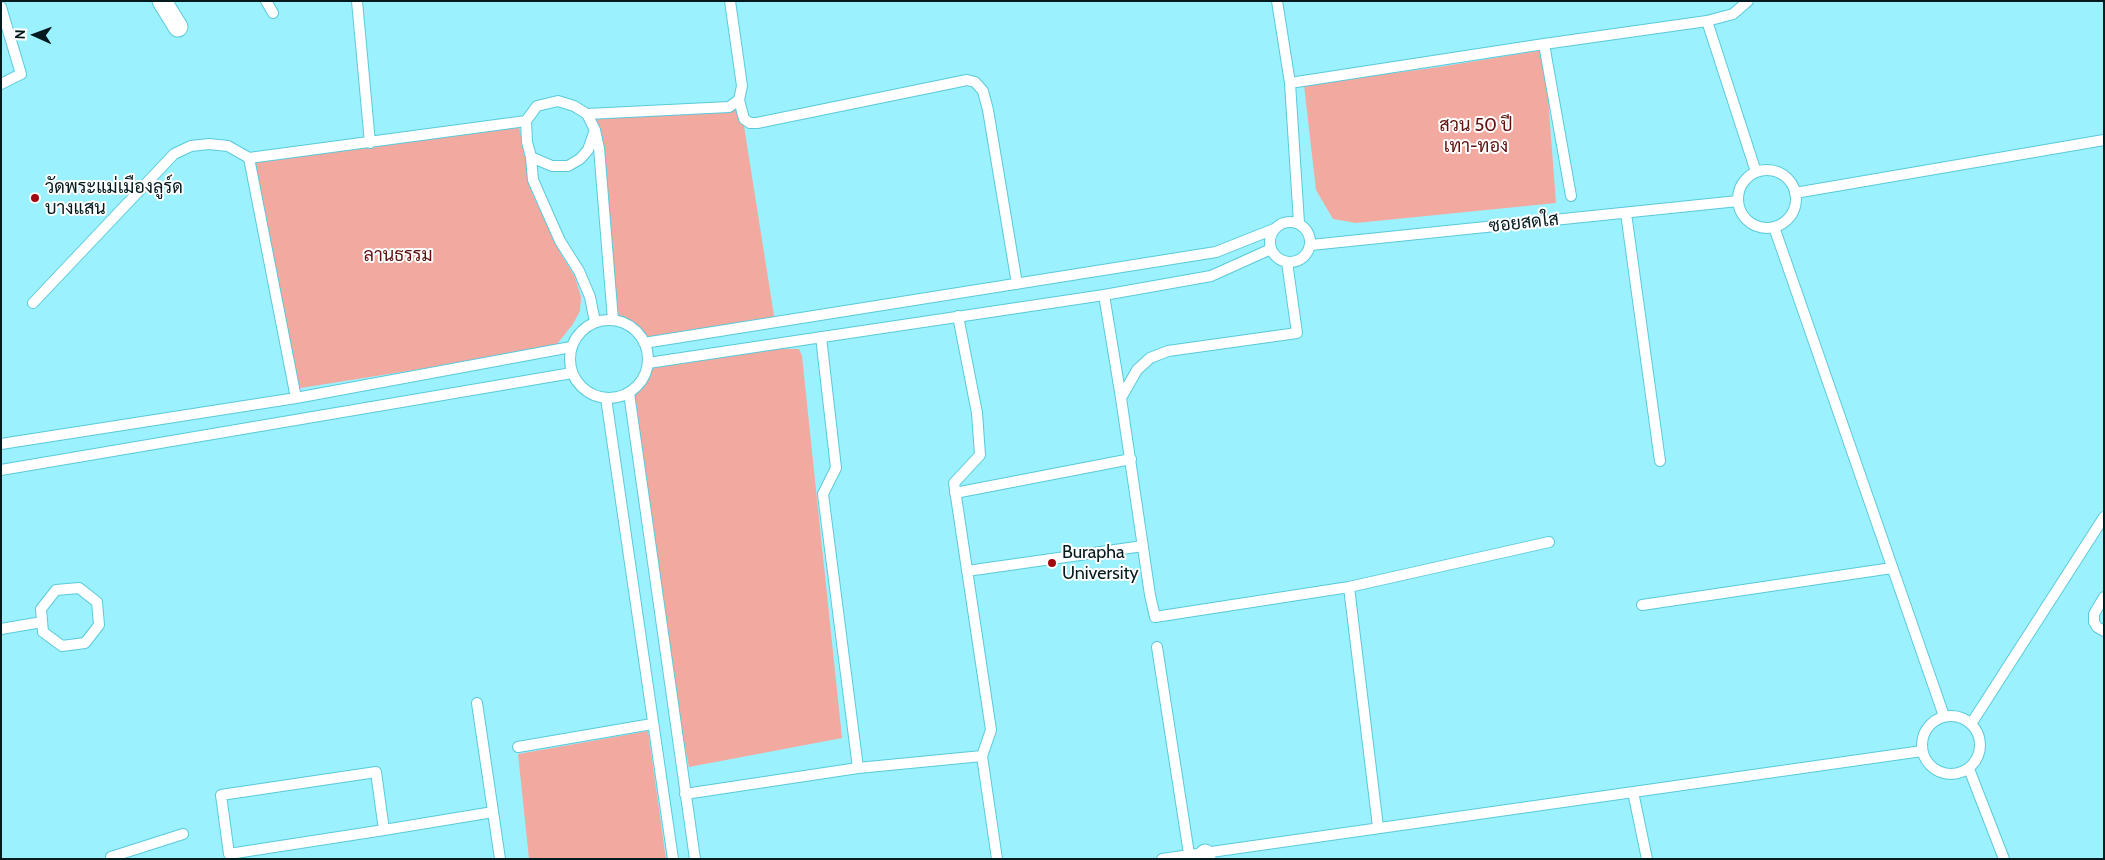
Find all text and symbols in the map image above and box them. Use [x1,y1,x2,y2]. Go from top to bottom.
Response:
north arrow [10,10,60,60]
text: N [11,29,29,40]
park label: สวน 50 ปี เทา-ทอง [1439,115,1513,158]
place label: วัดพระแม่เมืองลูร์ด บางแสน [45,177,183,220]
marker: วัดพระแม่เมืองลูร์ด บางแสน [29,192,41,204]
street label: ซอยสดใส [1488,209,1560,237]
park label: ลานธรรม [364,245,432,267]
place label: Burapha University [1062,542,1139,584]
marker: Burapha University [1046,557,1058,569]

